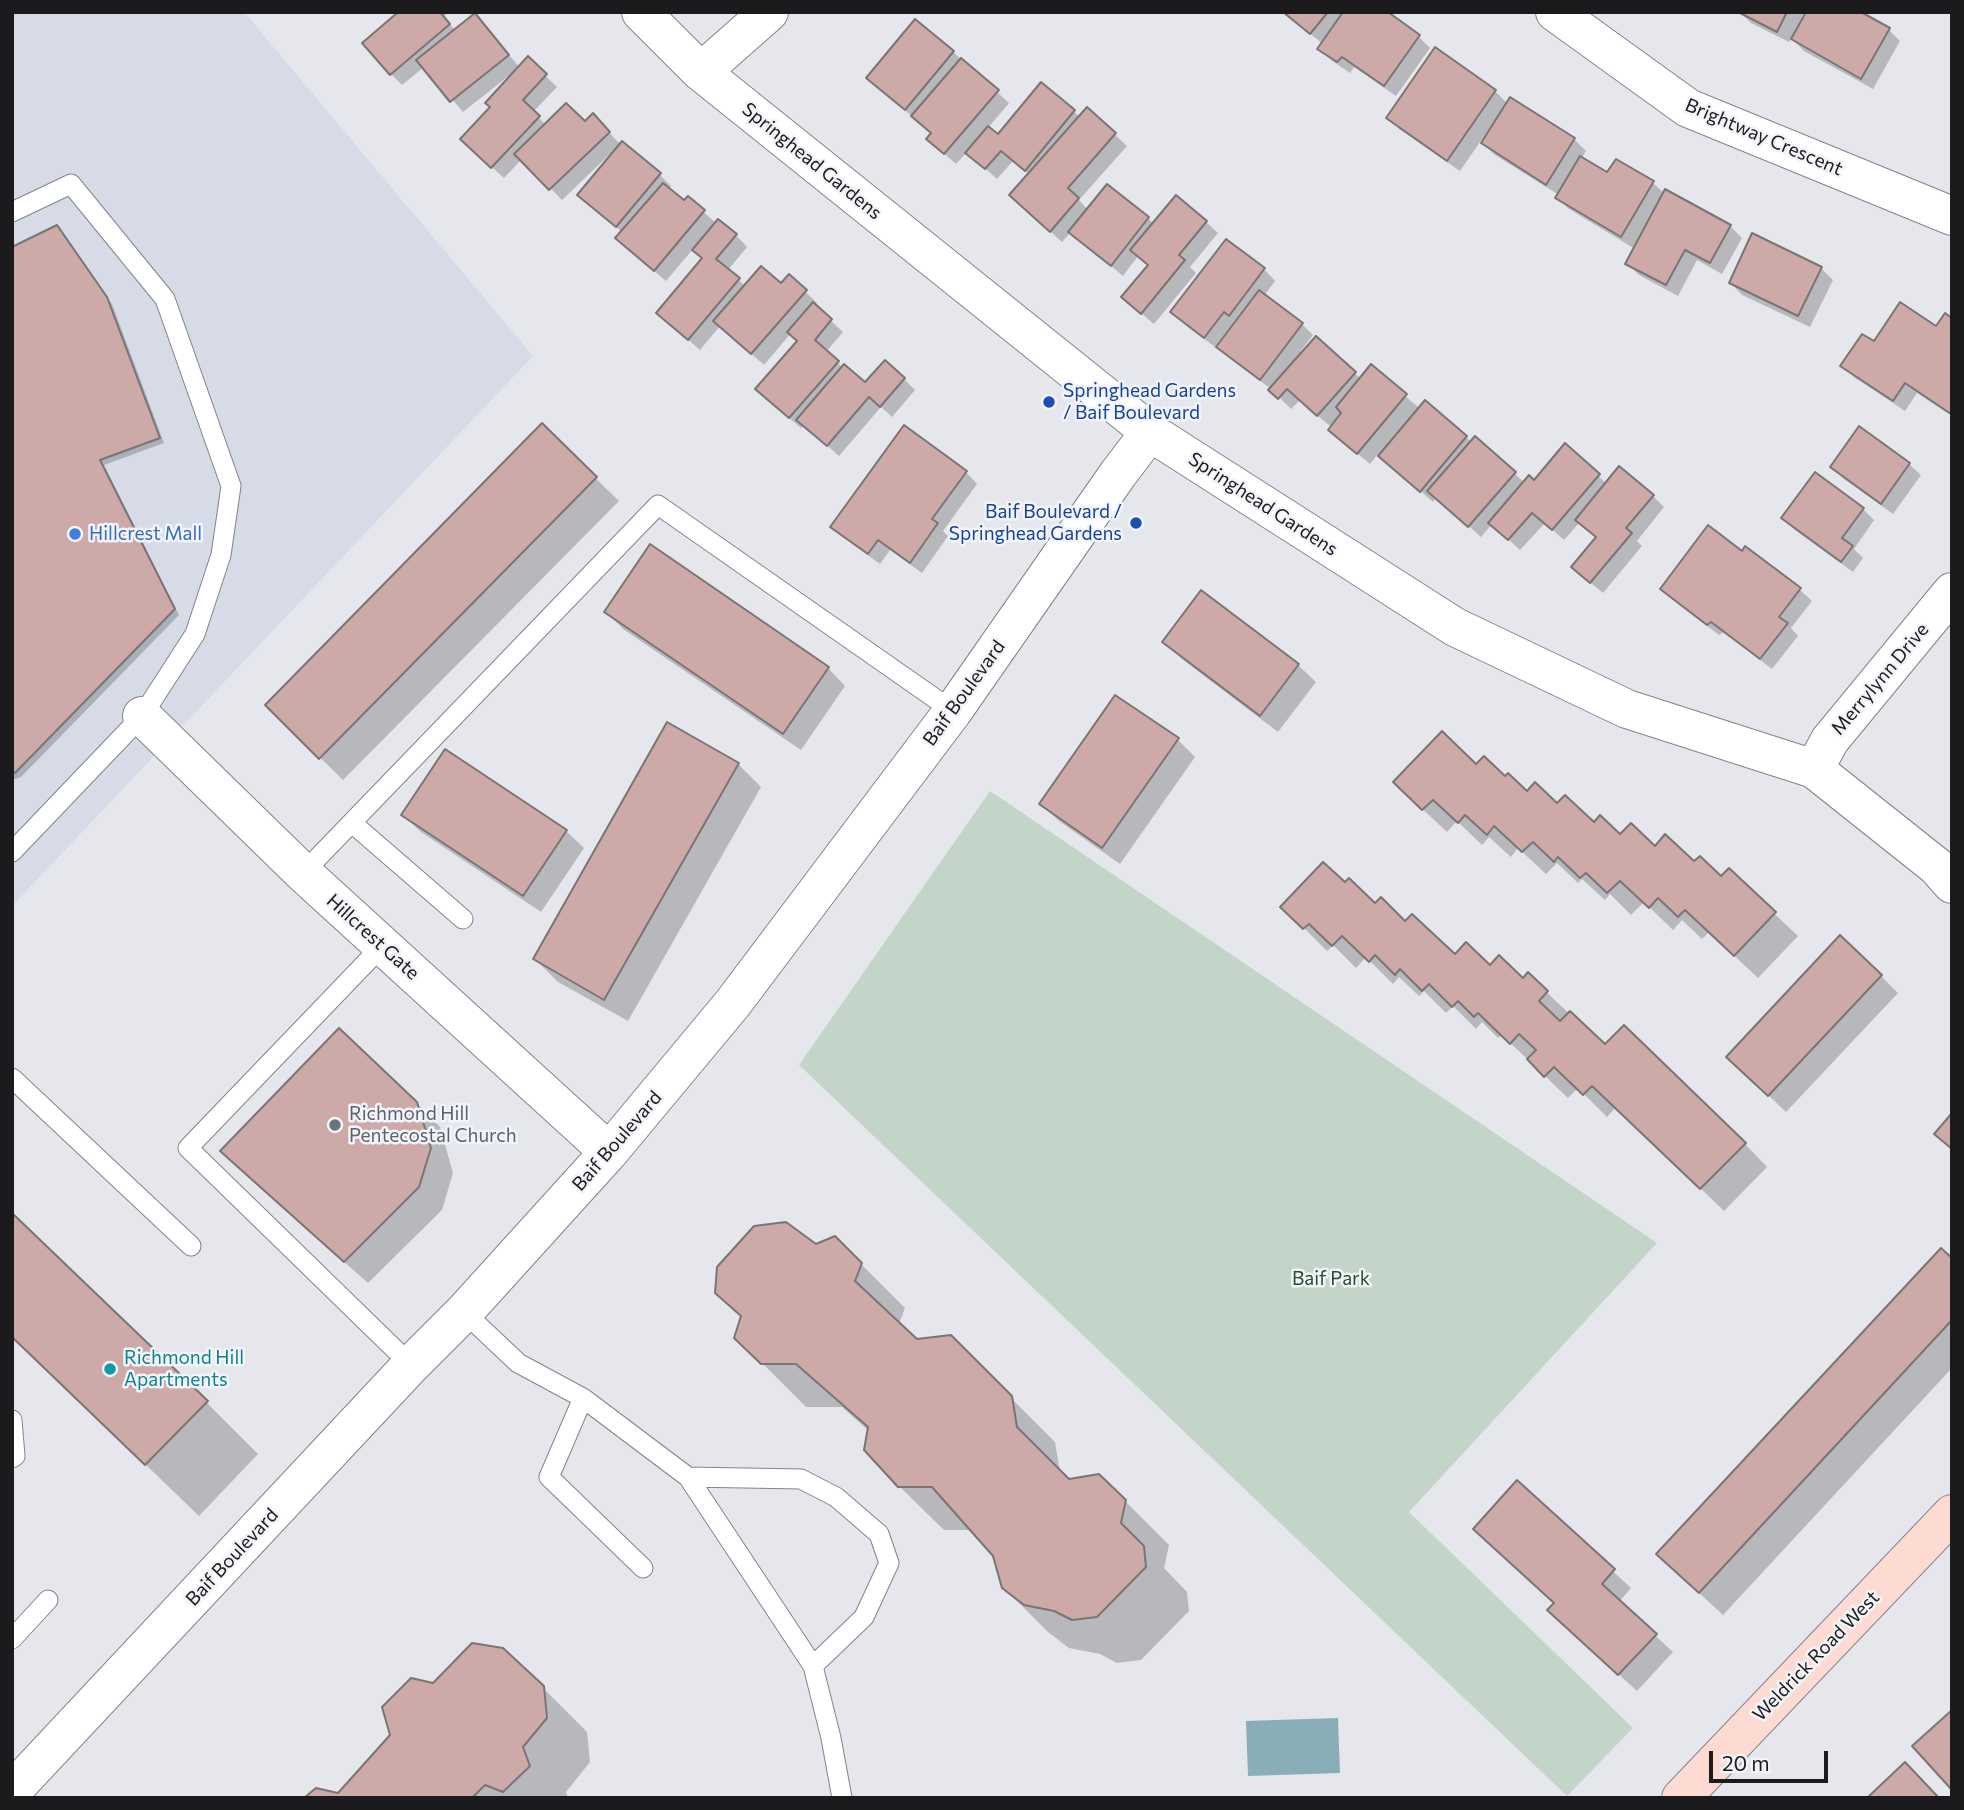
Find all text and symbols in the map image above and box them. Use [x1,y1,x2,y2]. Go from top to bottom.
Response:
street label: Brightway Crescent [1682,93,1846,181]
street label: Springhead Gardens [738,98,886,224]
place label: Springhead Gardens / Baif Boulevard [1063,380,1236,424]
marker: Springhead Gardens / Baif Boulevard [1041,394,1057,410]
street label: Springhead Gardens [1184,447,1342,561]
place label: Baif Boulevard / Springhead Gardens [949,501,1122,545]
marker: Baif Boulevard / Springhead Gardens [1128,515,1144,531]
place label: Hillcrest Mall [89,523,202,545]
marker: Hillcrest Mall [67,526,83,542]
street label: Merrylynn Drive [1827,618,1933,740]
street label: Baif Boulevard [918,636,1010,750]
street label: Hillcrest Gate [322,889,424,985]
street label: Baif Boulevard [567,1086,667,1196]
place label: Richmond Hill Pentecostal Church [349,1103,517,1147]
marker: Richmond Hill Pentecostal Church [327,1117,343,1133]
park label: Baif Park [1292,1268,1370,1290]
place label: Richmond Hill Apartments [124,1347,244,1391]
marker: Richmond Hill Apartments [102,1361,118,1377]
street label: Baif Boulevard [181,1504,283,1610]
street label: Weldrick Road West [1748,1586,1884,1726]
scale bar [1712,1736,1831,1780]
text: 20 m [1722,1750,1770,1775]

